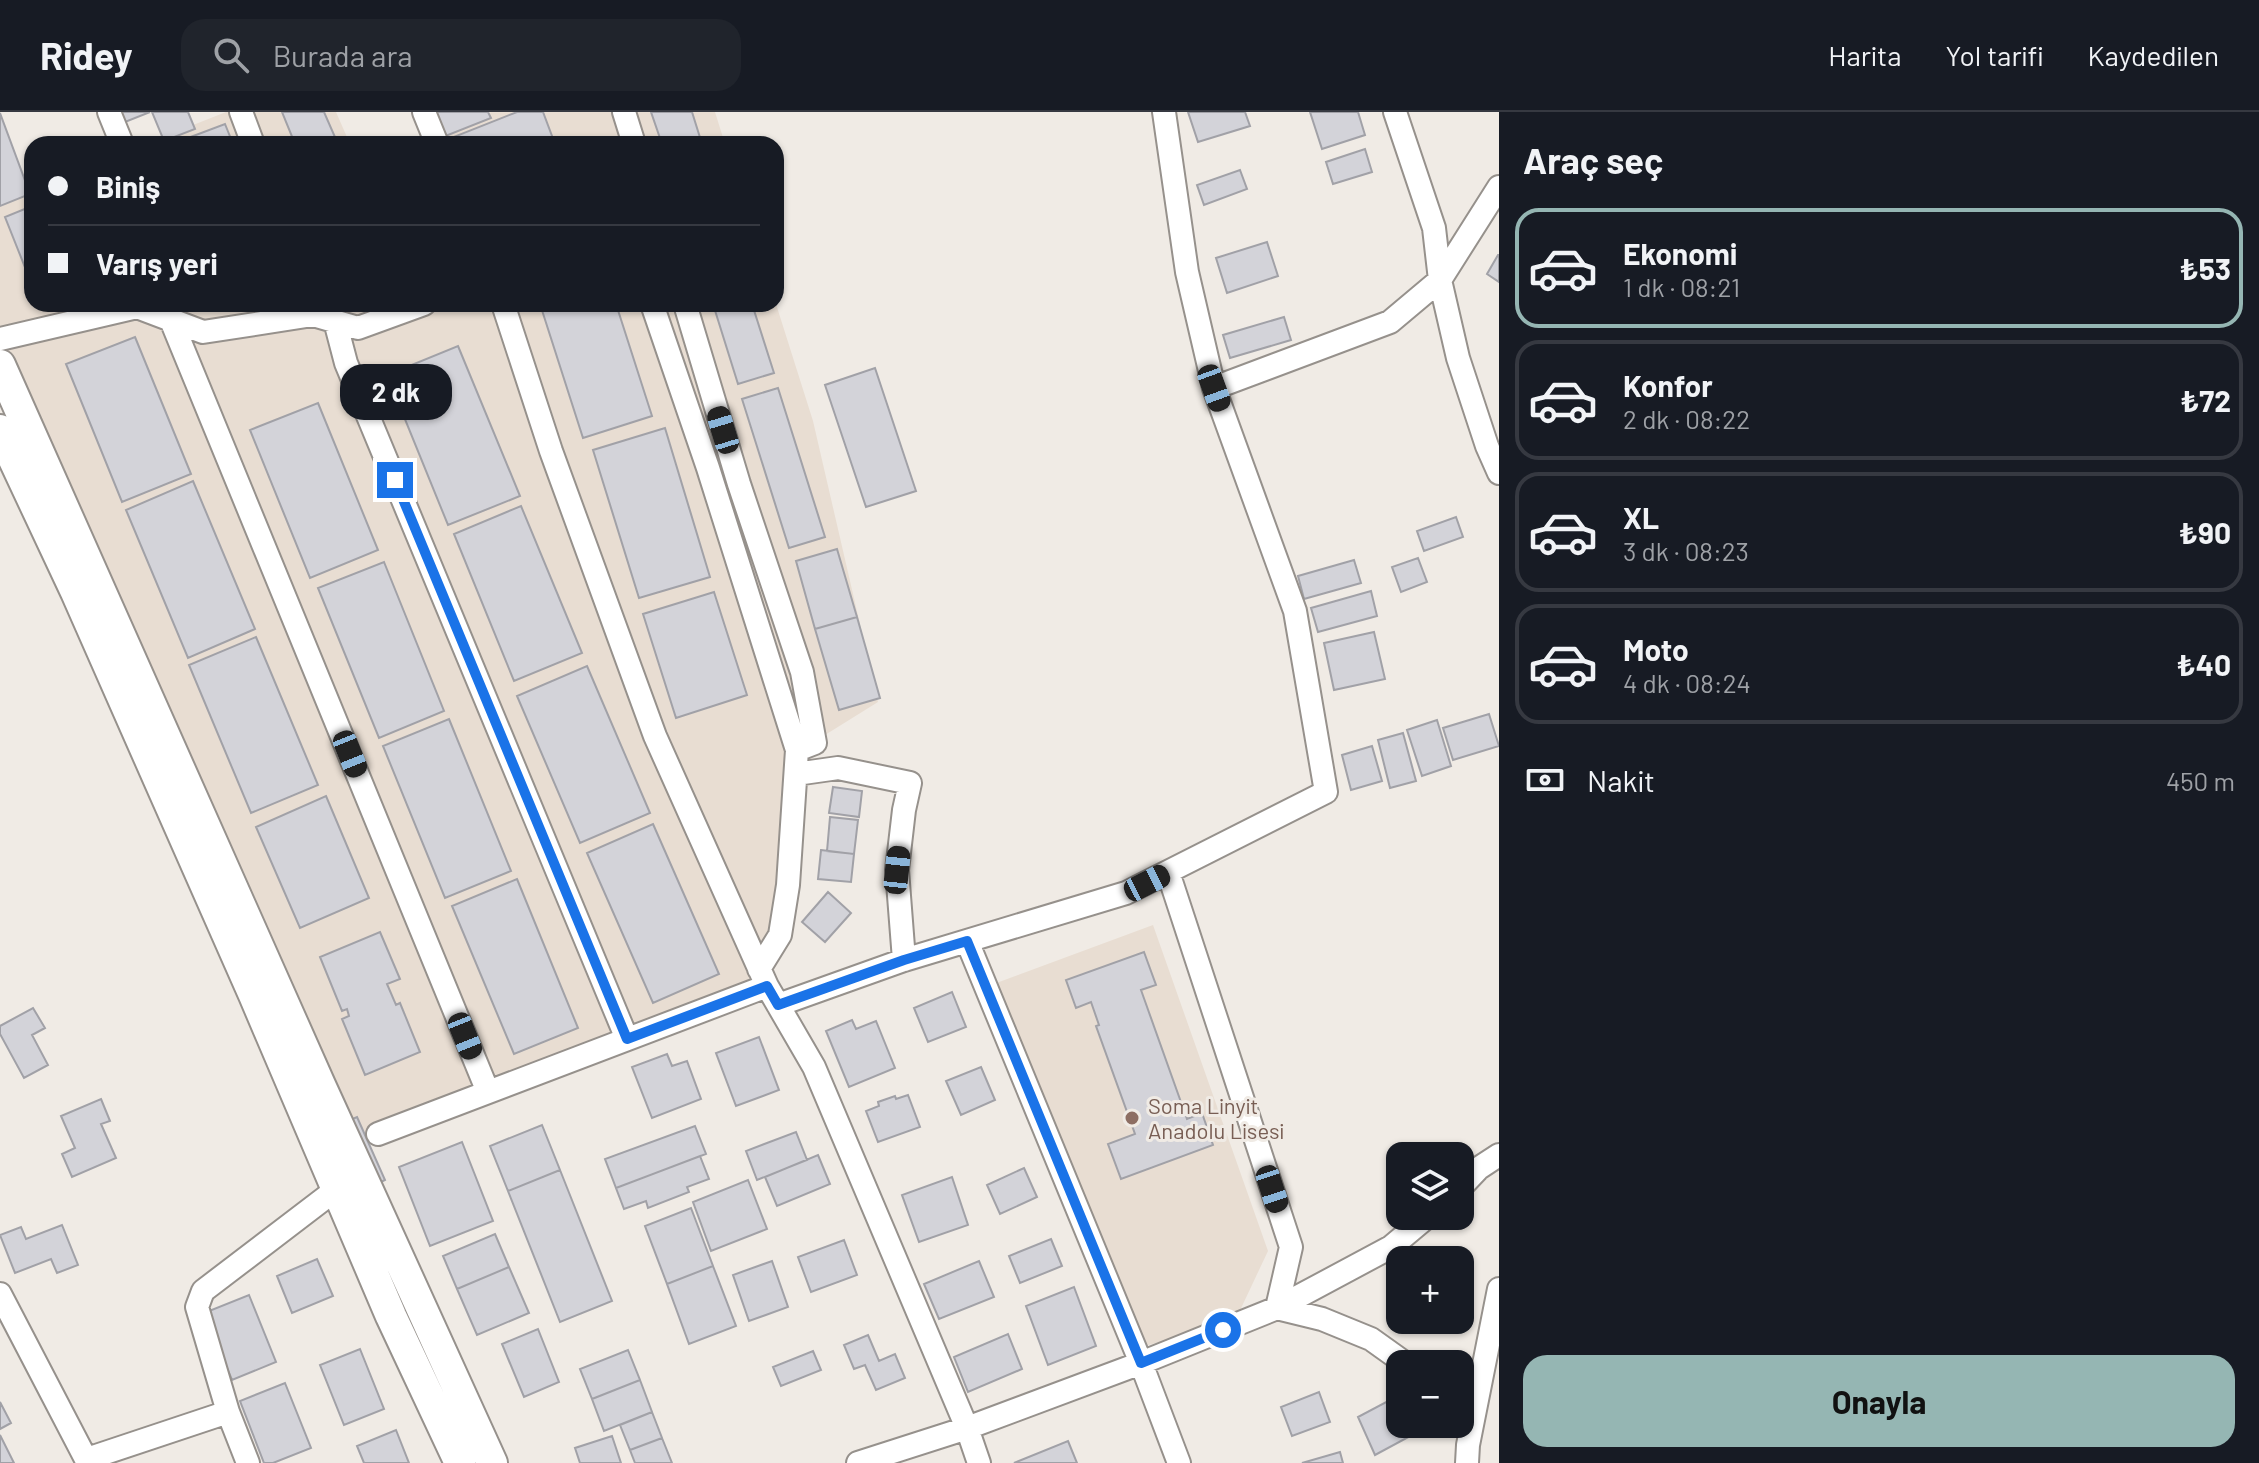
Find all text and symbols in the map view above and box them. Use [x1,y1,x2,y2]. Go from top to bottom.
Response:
search box [181,19,741,91]
text: Ridey [40,32,133,78]
icon: search [209,33,253,77]
text: Burada ara [273,37,413,73]
text: Harita [1828,38,1901,72]
text: Yol tarifi [1945,38,2043,72]
text: Kaydedilen [2087,38,2219,72]
text: Araç seç [1523,138,1663,181]
text: Biniş [96,168,160,204]
icon: car [1527,232,1599,304]
text: Ekonomi [1623,235,1737,271]
text: Varış yeri [96,245,218,281]
text: ₺53 [2179,250,2231,286]
text: 1 dk · 08:21 [1623,271,1740,302]
car [1195,361,1233,415]
callout: 2 dk [339,364,451,420]
icon: car [1527,364,1599,436]
text: Konfor [1623,367,1713,403]
text: 2 dk [372,376,420,407]
text: ₺72 [2180,382,2231,418]
text: 2 dk · 08:22 [1623,403,1750,434]
car [705,404,741,456]
route end [377,462,413,498]
icon: car [1527,496,1599,568]
text: XL [1623,499,1659,535]
text: ₺90 [2179,514,2231,550]
text: 3 dk · 08:23 [1623,535,1749,566]
icon: car [1527,628,1599,700]
text: Moto [1623,631,1689,667]
text: ₺40 [2176,646,2231,682]
text: 4 dk · 08:24 [1623,667,1751,698]
car [330,727,370,781]
icon: cash [1523,758,1567,802]
text: Nakit [1587,762,1655,798]
text: 450 m [2166,765,2235,796]
car [883,845,911,895]
car [1120,861,1174,905]
car [445,1009,485,1063]
place label: Soma Linyit Anadolu Lisesi [1148,1092,1284,1143]
marker: Soma Linyit Anadolu Lisesi [1123,1109,1141,1127]
map controls [1386,1142,1474,1438]
button: layers [1386,1142,1474,1230]
car [1253,1162,1291,1216]
button: + [1386,1246,1474,1334]
route start [1205,1312,1241,1348]
button: − [1386,1350,1474,1438]
button: Onayla [1523,1355,2235,1447]

